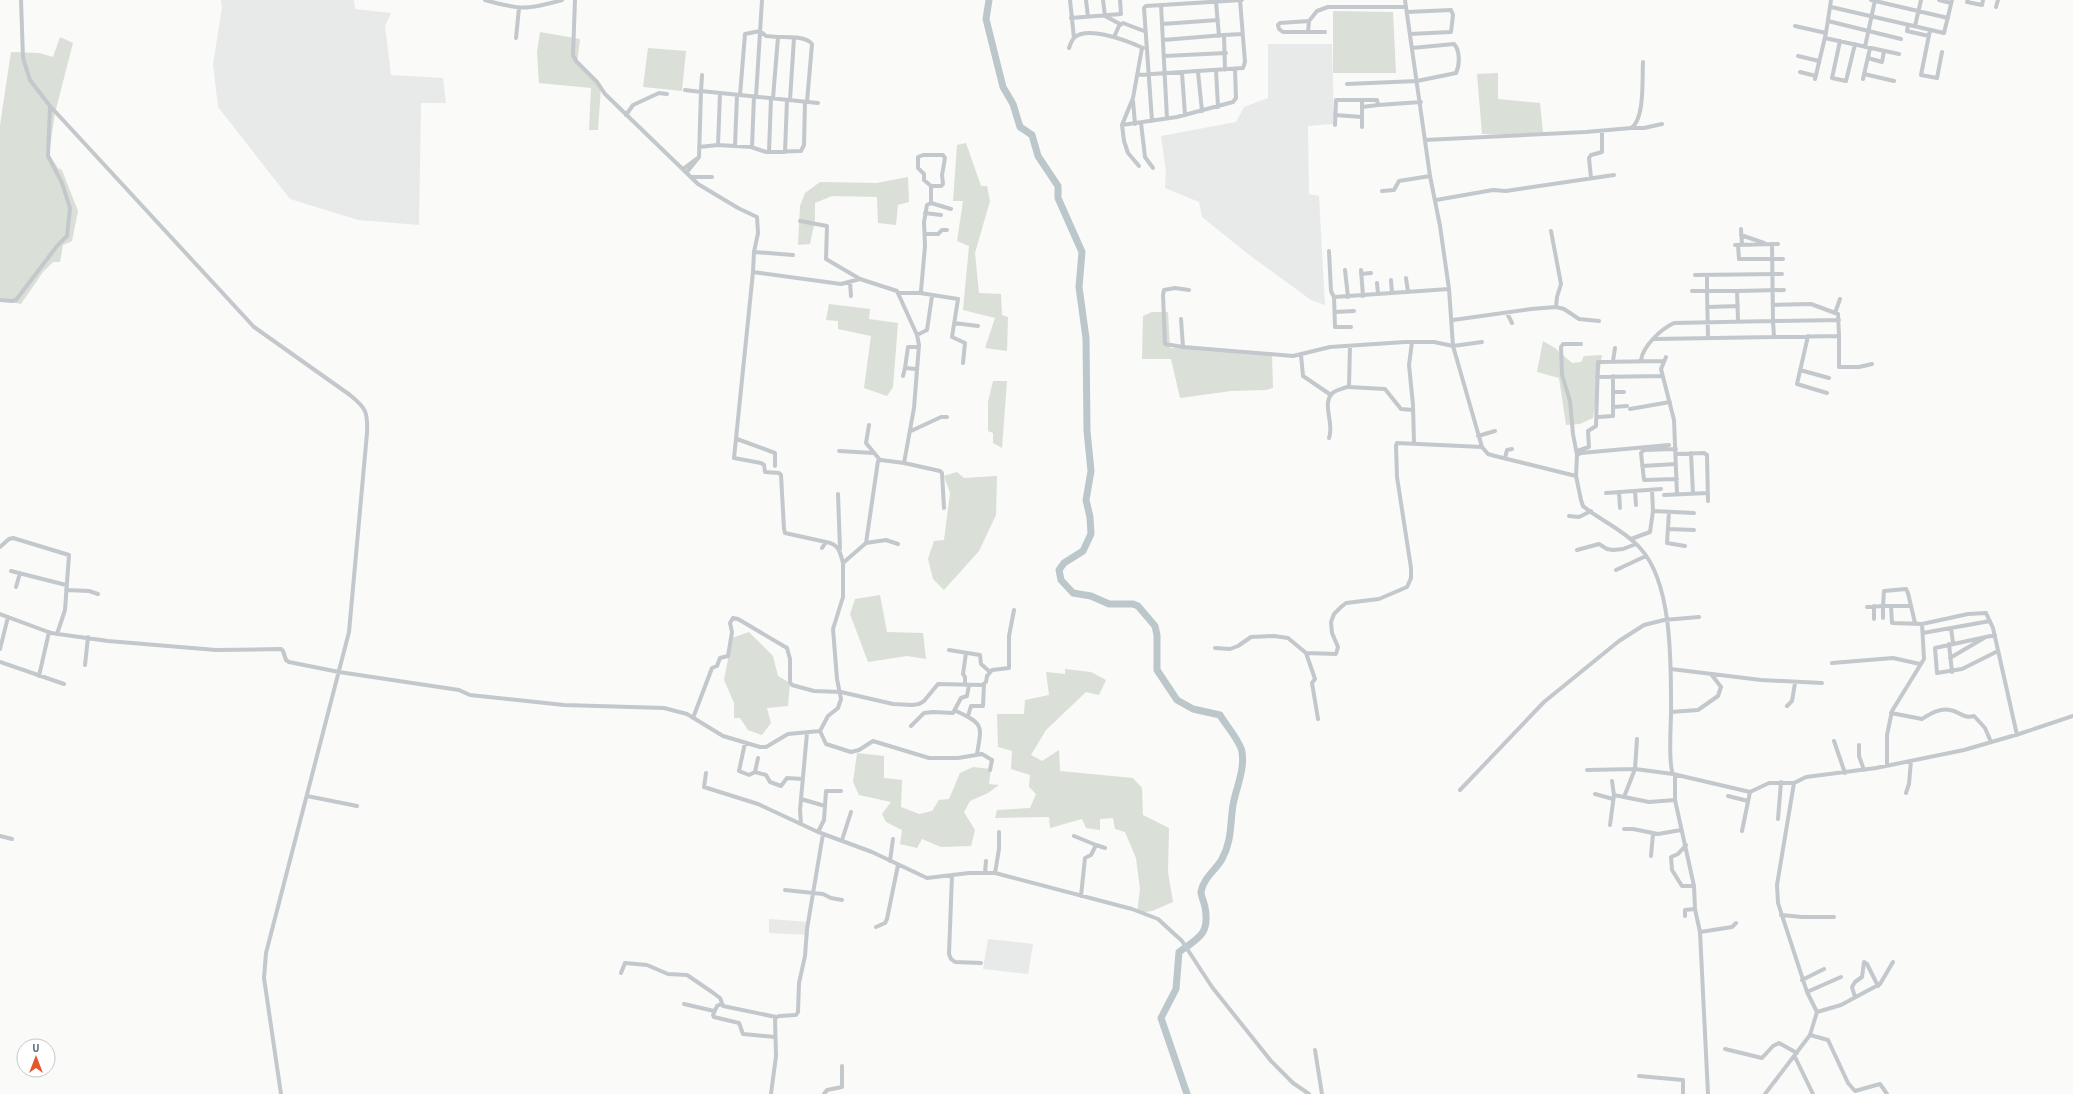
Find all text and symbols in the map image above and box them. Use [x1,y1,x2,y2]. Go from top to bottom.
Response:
north arrow [16,1038,56,1078]
text: U [32,1041,40,1056]

